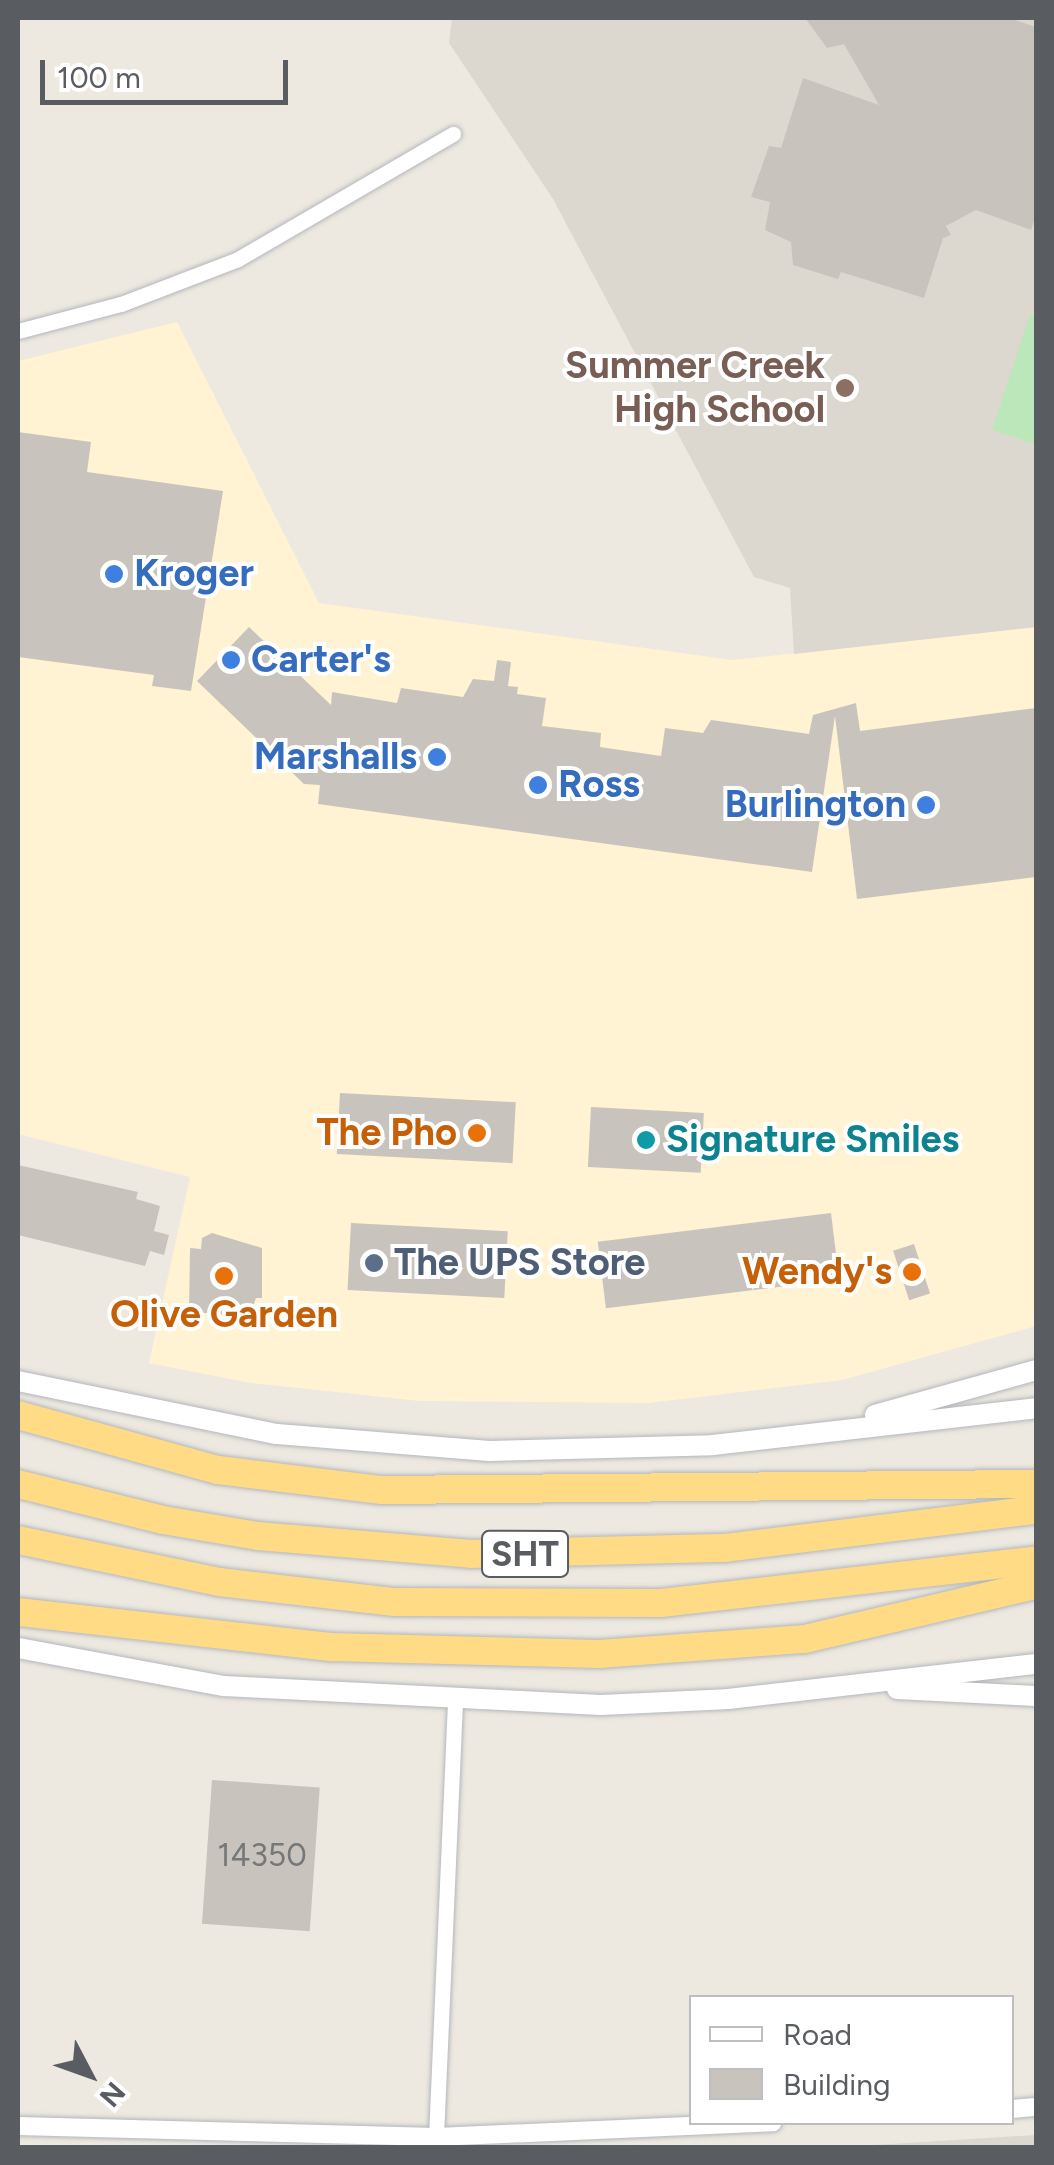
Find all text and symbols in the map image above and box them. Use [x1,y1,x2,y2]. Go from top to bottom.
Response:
scale bar [45,40,292,102]
text: 100 m [57,59,141,96]
place label: Summer Creek High School [565,343,825,432]
marker: Summer Creek High School [834,377,856,399]
place label: Kroger [134,551,254,597]
marker: Kroger [103,563,125,585]
place label: Carter's [251,637,391,683]
marker: Carter's [220,649,242,671]
place label: Marshalls [254,734,417,780]
marker: Marshalls [426,746,448,768]
place label: Ross [558,762,640,808]
marker: Ross [527,774,549,796]
place label: Burlington [724,782,906,828]
marker: Burlington [915,794,937,816]
place label: The Pho [316,1110,457,1156]
place label: Signature Smiles [666,1117,959,1163]
marker: The Pho [466,1122,488,1144]
marker: Signature Smiles [635,1129,657,1151]
place label: The UPS Store [394,1240,645,1286]
place label: Wendy's [742,1249,892,1295]
marker: The UPS Store [363,1252,385,1274]
marker: Wendy's [901,1261,923,1283]
marker: Olive Garden [213,1265,235,1287]
place label: Olive Garden [110,1292,338,1338]
road number: SHT [480,1524,570,1584]
house number: 14350 [217,1836,307,1874]
legend [689,1995,1014,2125]
text: Road [783,2016,852,2053]
north arrow [40,2025,140,2125]
text: Building [783,2066,891,2103]
text: N [93,2075,133,2114]

